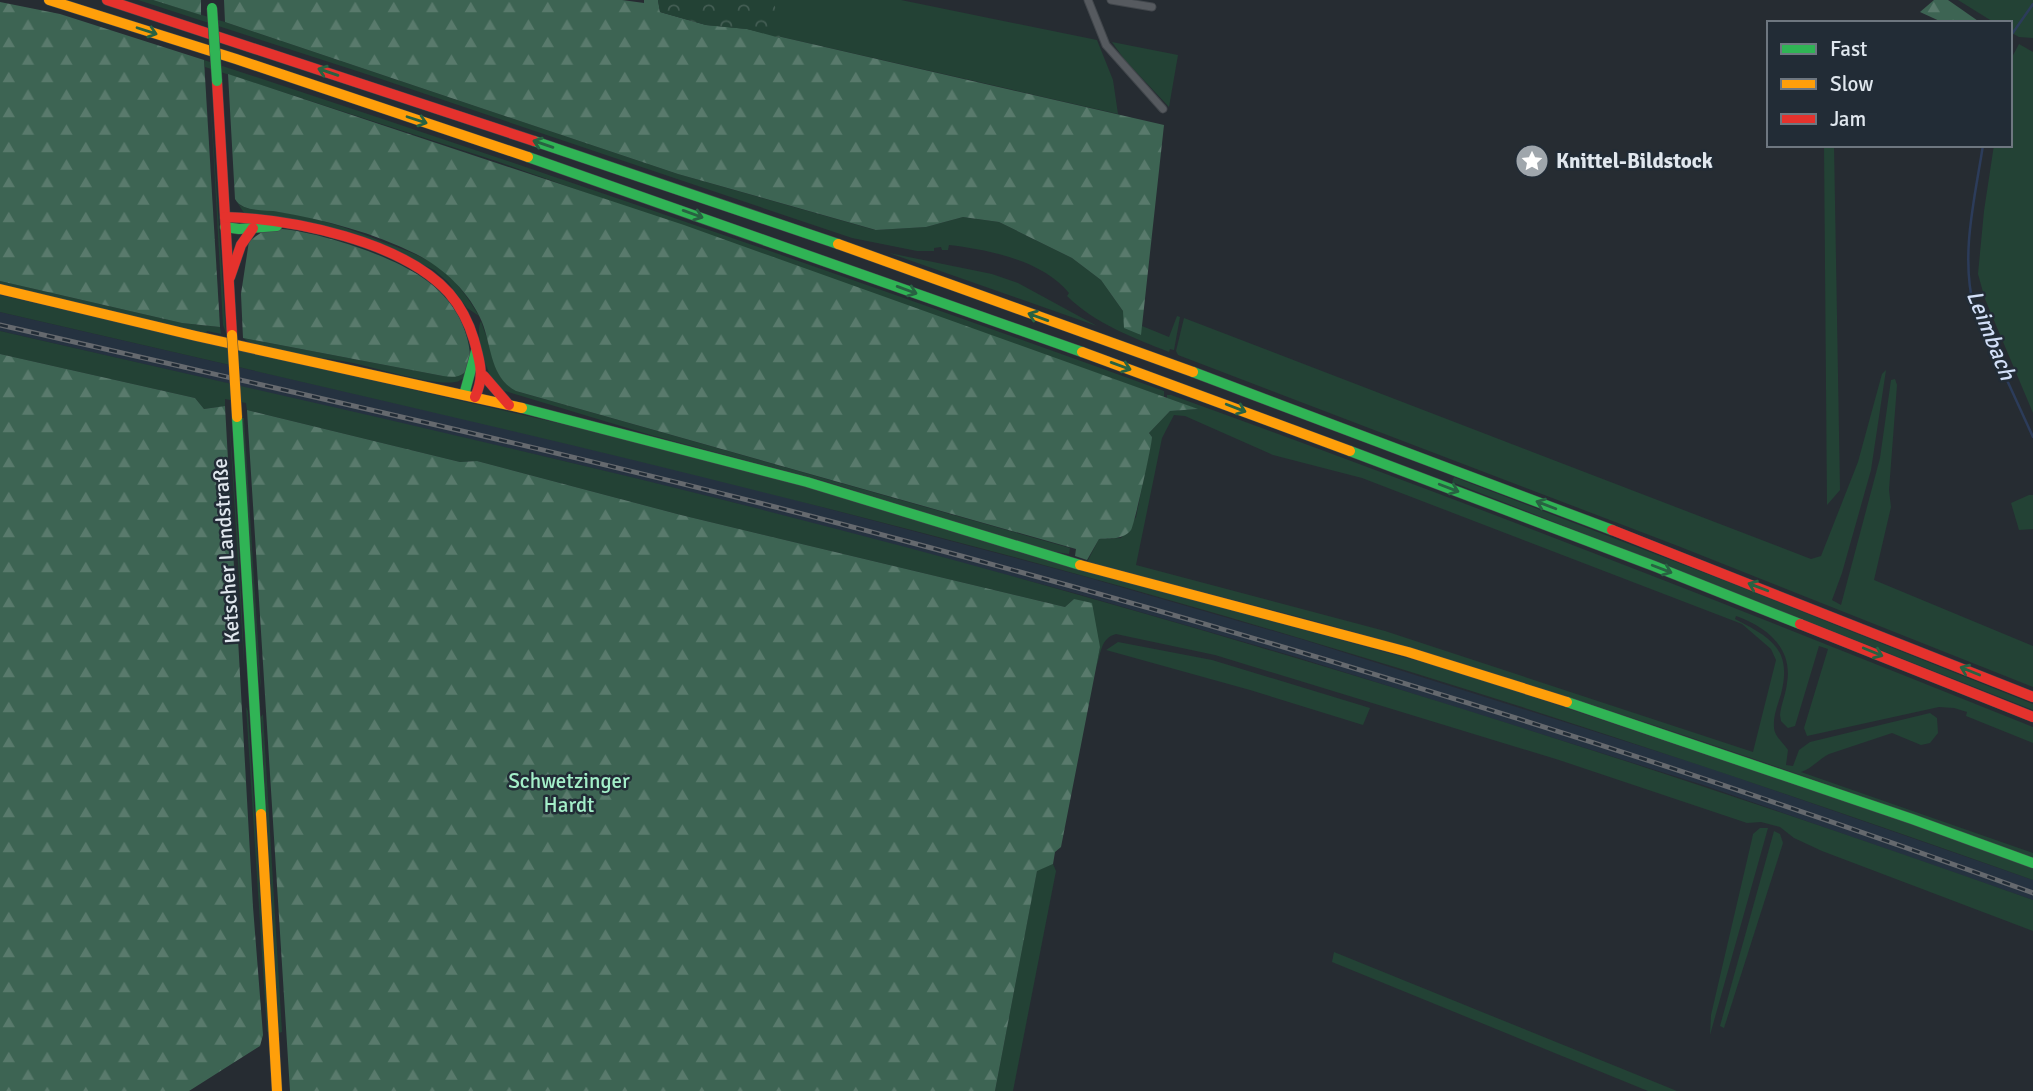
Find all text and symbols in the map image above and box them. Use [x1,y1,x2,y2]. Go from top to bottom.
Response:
legend [1767,21,2012,147]
one-way arrow [135,26,157,38]
text: Fast [1830,36,1867,62]
one-way arrow [317,64,339,77]
text: Slow [1830,71,1874,97]
text: Jam [1830,106,1866,132]
one-way arrow [406,114,428,127]
one-way arrow [533,137,555,149]
place icon: Knittel-Bildstock [1513,142,1551,180]
place label: Knittel-Bildstock [1556,148,1713,174]
one-way arrow [681,208,703,221]
one-way arrow [896,285,918,297]
water label: Leimbach [1960,286,2023,386]
one-way arrow [1027,310,1049,322]
one-way arrow [1110,361,1132,373]
one-way arrow [1225,403,1246,415]
street label: Ketscher Landstraße [207,457,245,645]
one-way arrow [1438,483,1459,495]
one-way arrow [1536,498,1558,510]
one-way arrow [1650,563,1672,576]
one-way arrow [1748,580,1770,593]
one-way arrow [1862,647,1883,660]
one-way arrow [1959,664,1981,677]
park label: Schwetzinger Hardt [508,768,630,818]

